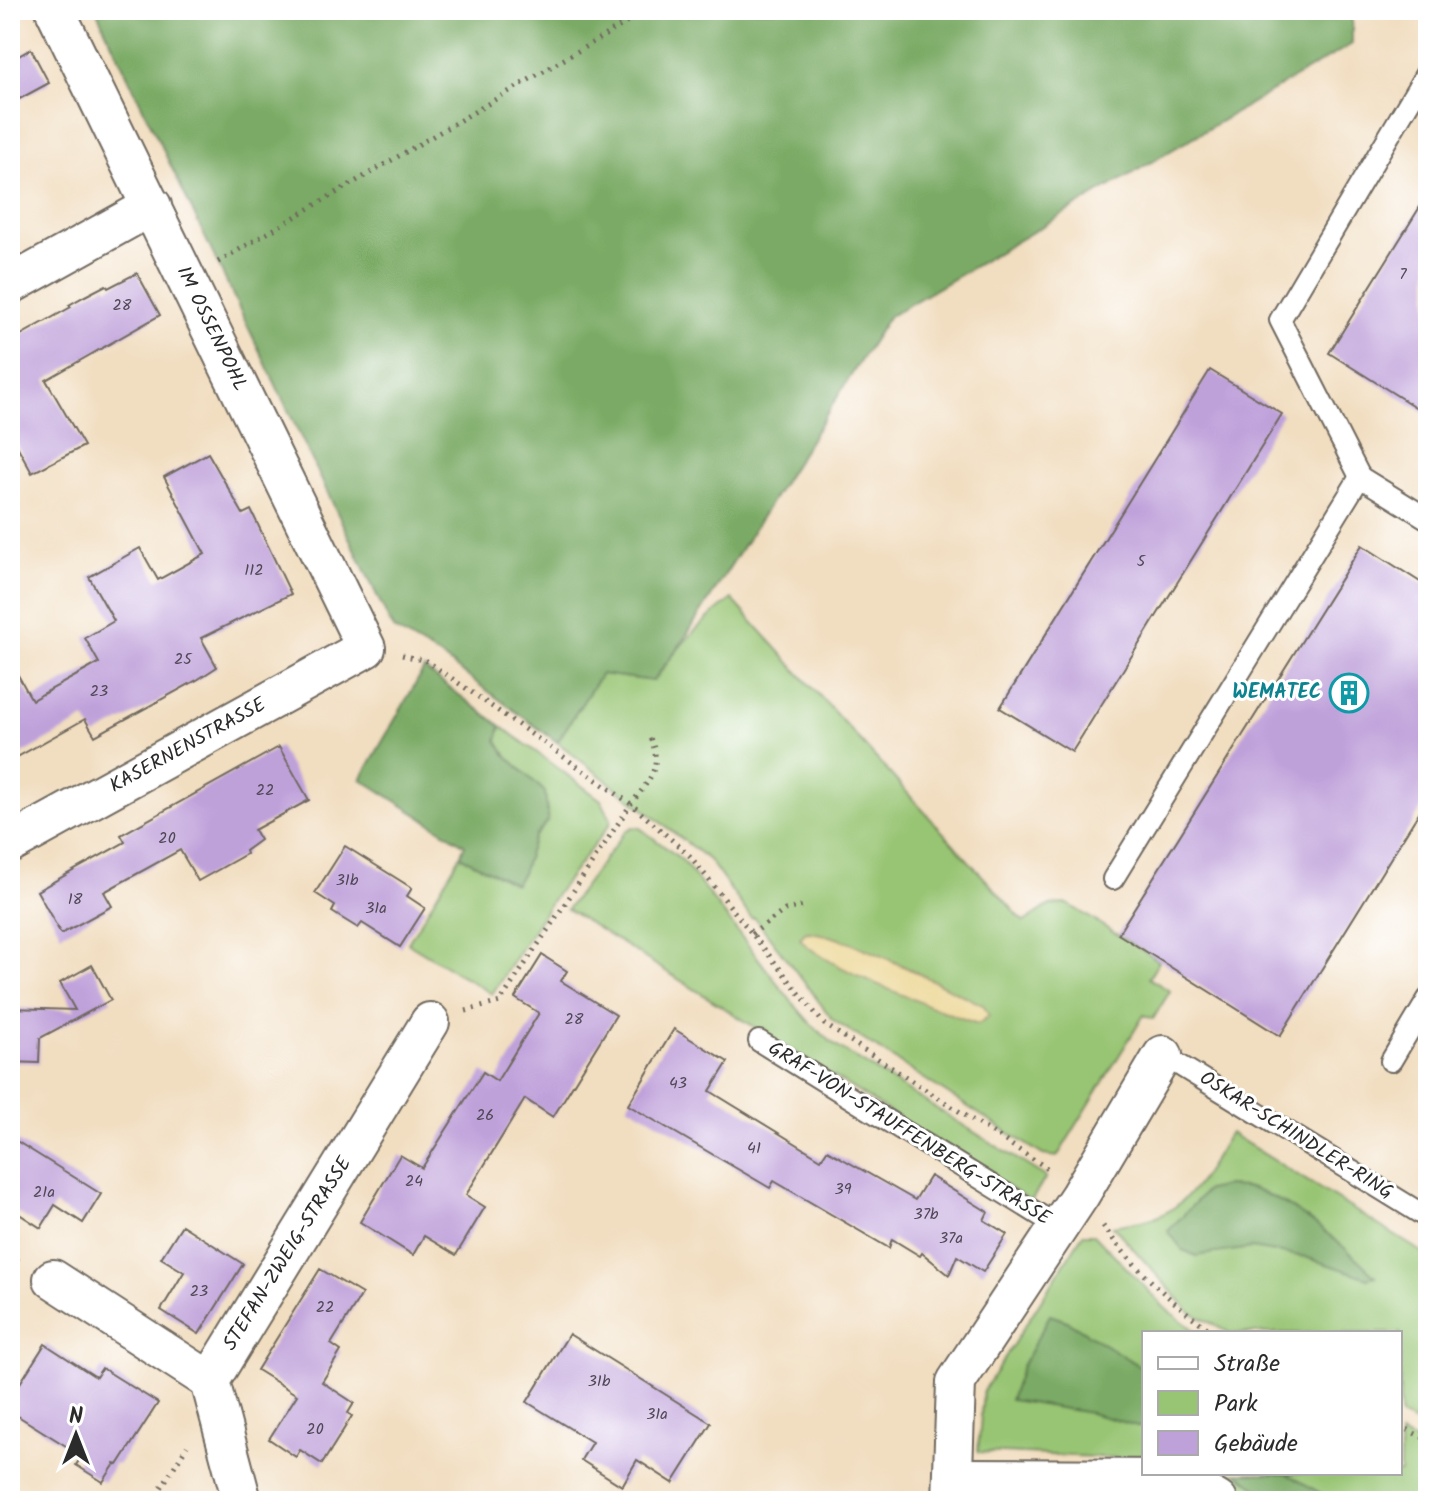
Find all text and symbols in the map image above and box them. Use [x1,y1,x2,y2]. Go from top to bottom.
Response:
street label: IM OSSENPOHL [167,261,255,397]
house number: 7 [1399,262,1407,287]
house number: 28 [113,293,132,318]
house number: 5 [1137,549,1147,574]
house number: 112 [244,558,264,583]
house number: 25 [174,647,193,672]
building icon: WEMATEC [1328,672,1370,714]
place label: WEMATEC [1232,677,1321,709]
house number: 23 [90,679,108,704]
street label: KASERNENSTRASSE [104,689,273,802]
house number: 22 [256,778,274,803]
house number: 20 [158,826,176,851]
house number: 31b [336,868,359,893]
house number: 18 [68,887,83,912]
house number: 31a [365,896,387,921]
house number: 28 [565,1007,584,1032]
street label: GRAF-VON-STAUFFENBERG-STRASSE [761,1033,1058,1235]
street label: OSKAR-SCHINDLER-RING [1193,1063,1399,1209]
house number: 43 [669,1071,687,1096]
house number: 26 [476,1103,494,1128]
house number: 41 [747,1136,761,1161]
street label: STEFAN-ZWEIG-STRASSE [215,1150,362,1357]
house number: 24 [405,1169,423,1194]
house number: 39 [835,1177,852,1202]
house number: 21a [33,1180,55,1205]
house number: 37b [914,1202,939,1227]
house number: 37a [939,1226,963,1251]
house number: 23 [190,1279,208,1304]
house number: 22 [316,1295,334,1320]
legend [1142,1331,1402,1475]
text: Straße [1214,1345,1280,1384]
house number: 31b [588,1369,611,1394]
text: Park [1214,1385,1258,1424]
north arrow [36,1395,116,1475]
text: N [69,1400,83,1435]
house number: 31a [646,1402,668,1427]
house number: 20 [306,1417,324,1442]
text: Gebäude [1214,1425,1298,1464]

